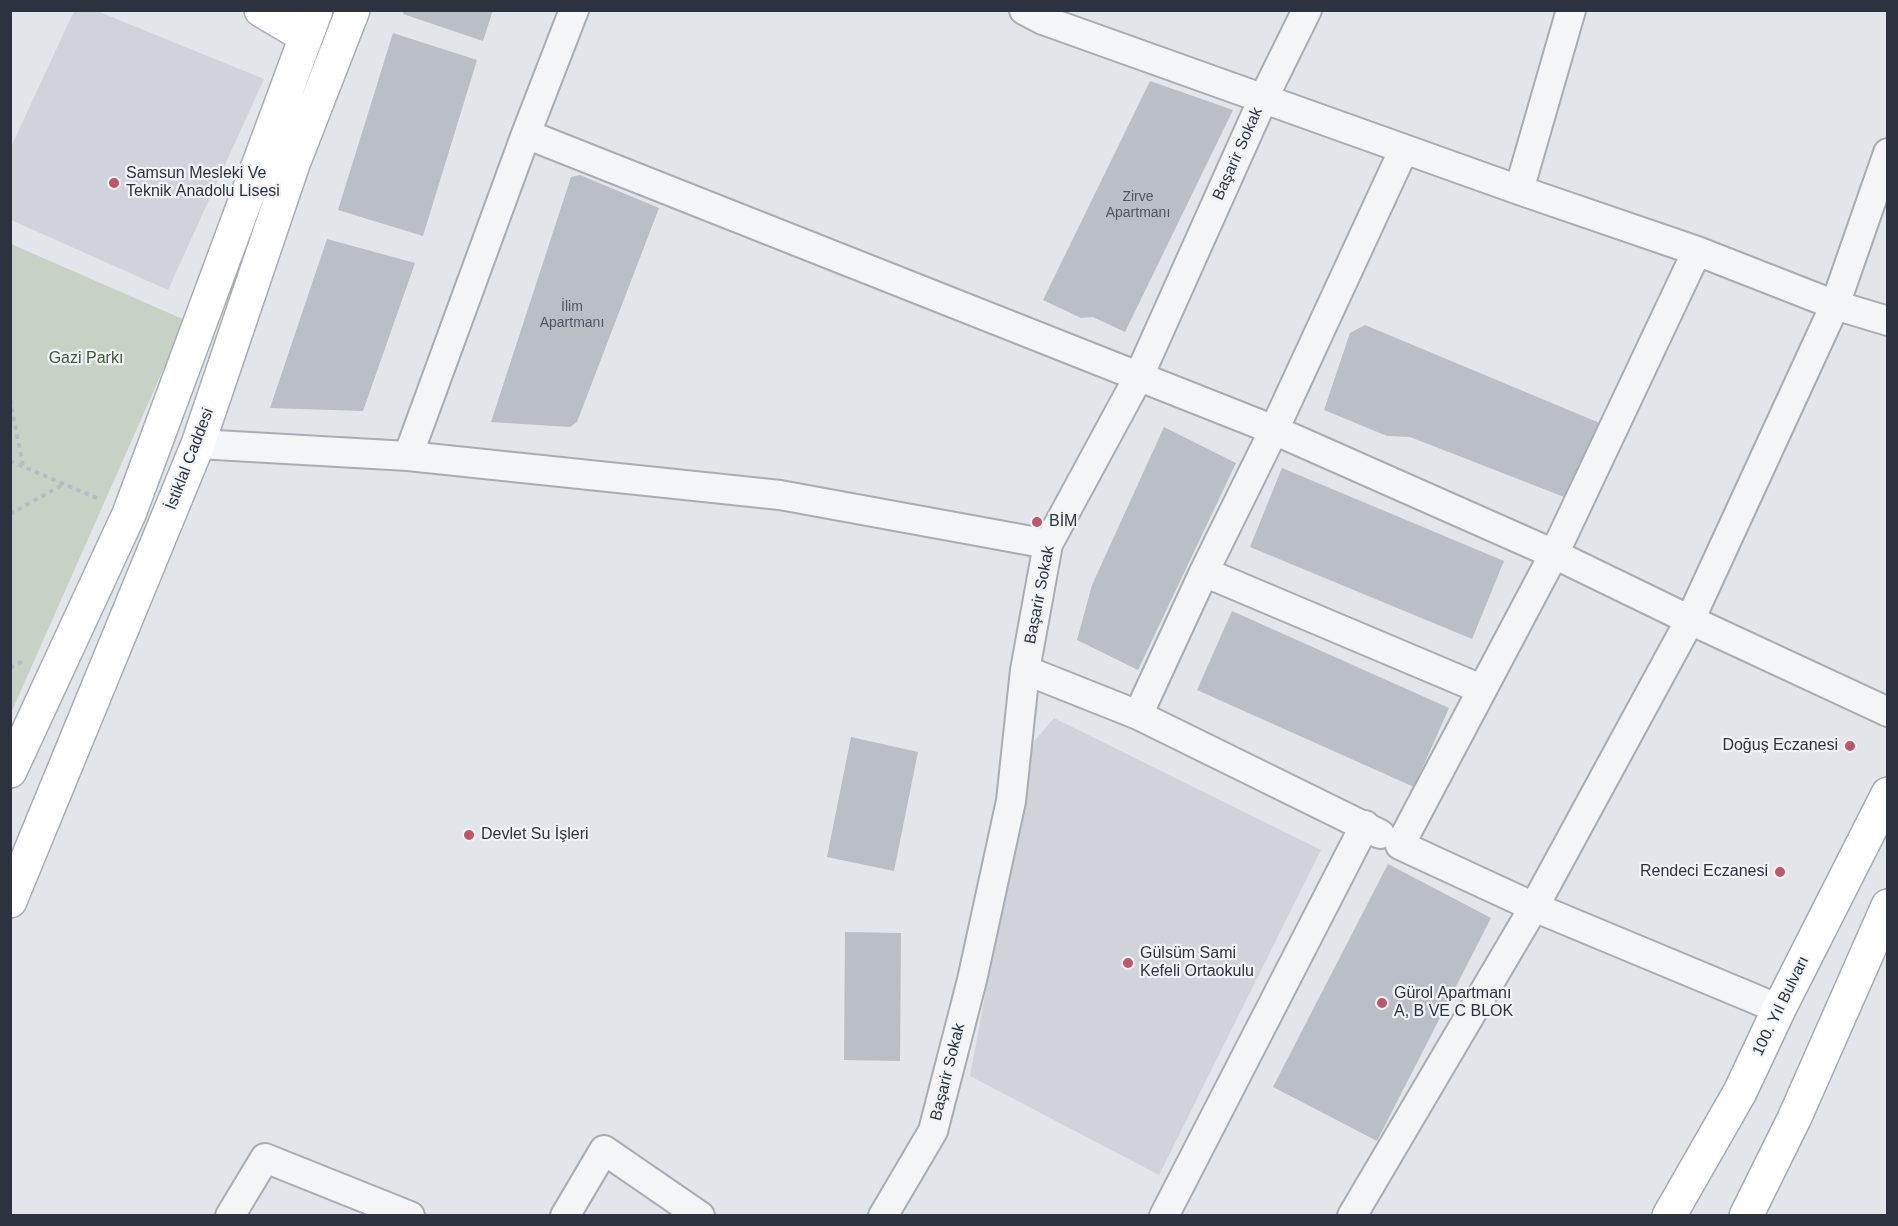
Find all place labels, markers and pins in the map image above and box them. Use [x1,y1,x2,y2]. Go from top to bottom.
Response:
place label: Samsun Mesleki Ve Teknik Anadolu Lisesi [126,164,280,202]
marker: Samsun Mesleki Ve Teknik Anadolu Lisesi [107,176,121,190]
place label: BİM [1049,512,1077,532]
marker: BİM [1030,515,1044,529]
place label: Doğuş Eczanesi [1722,736,1838,756]
marker: Doğuş Eczanesi [1843,739,1857,753]
place label: Devlet Su İşleri [481,825,589,845]
marker: Devlet Su İşleri [462,828,476,842]
place label: Rendeci Eczanesi [1640,862,1768,882]
marker: Rendeci Eczanesi [1773,865,1787,879]
place label: Gülsüm Sami Kefeli Ortaokulu [1140,944,1254,982]
marker: Gülsüm Sami Kefeli Ortaokulu [1121,956,1135,970]
place label: Gürol Apartmanı A, B VE C BLOK [1394,984,1513,1022]
marker: Gürol Apartmanı A, B VE C BLOK [1375,996,1389,1010]

